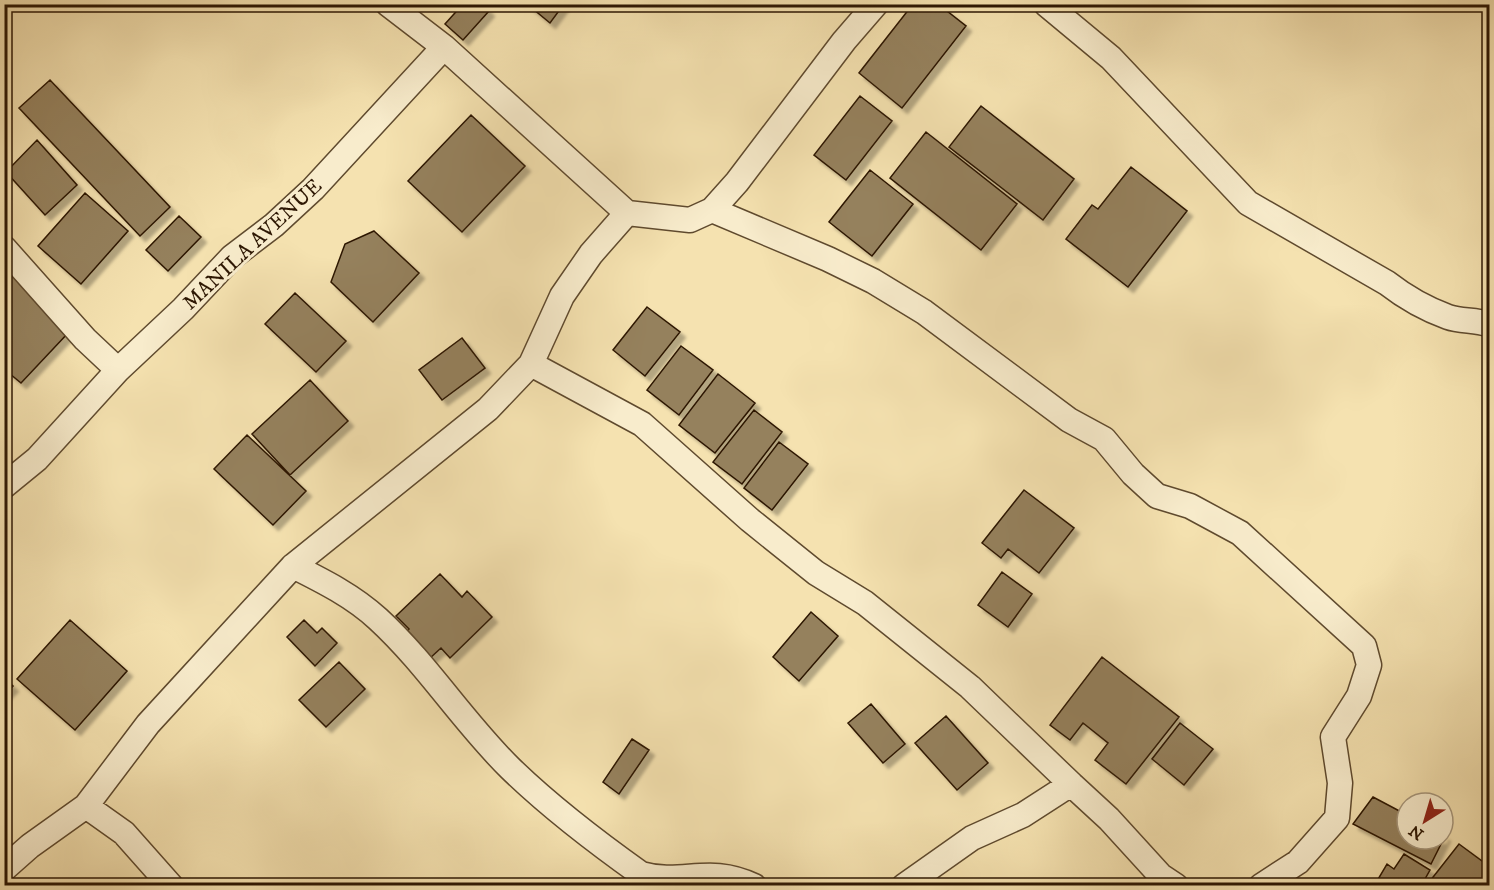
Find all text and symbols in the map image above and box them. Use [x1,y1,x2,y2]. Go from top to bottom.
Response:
street label: MANILA AVENUE [178,173,328,316]
north arrow [1395,791,1455,851]
text: N [1405,820,1428,844]

